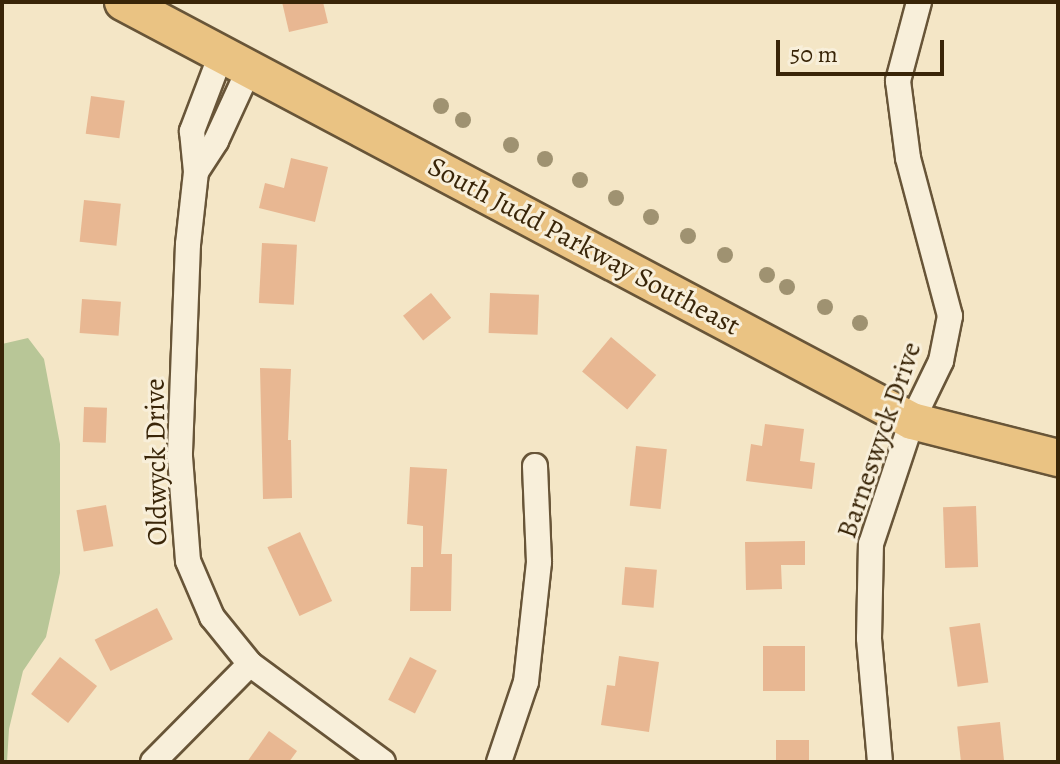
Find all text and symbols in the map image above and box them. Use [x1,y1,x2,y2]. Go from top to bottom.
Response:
scale bar [780,24,948,74]
text: 50 m [790,38,838,70]
street label: South Judd Parkway Southeast [422,149,746,343]
street label: Barneswyck Drive [830,337,928,543]
street label: Oldwyck Drive [138,378,174,546]

